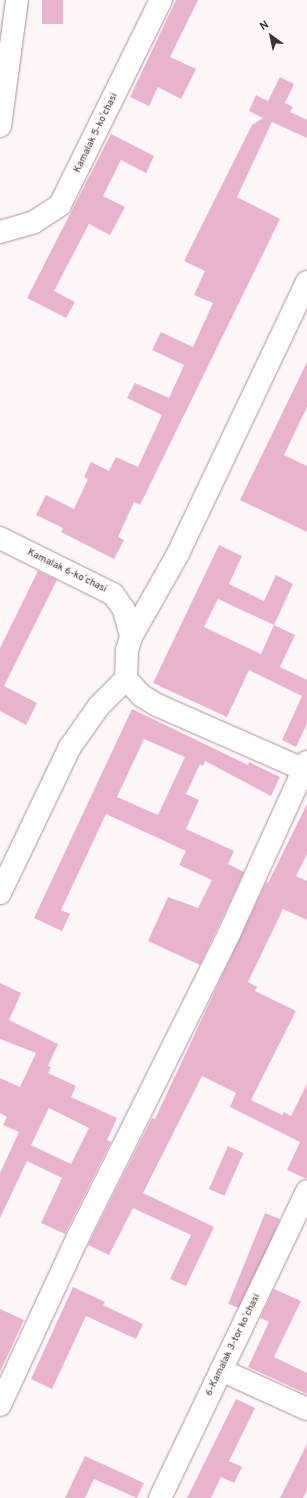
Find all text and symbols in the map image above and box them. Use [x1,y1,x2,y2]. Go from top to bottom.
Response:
north arrow [251,16,291,56]
text: N [257,18,272,34]
street label: Kamalak 5-koʻchasi [71,91,121,175]
street label: Kamalak 6-koʻchasi [25,547,109,595]
street label: 6-Kamalak 3-tor koʻchasi [203,1292,263,1398]

